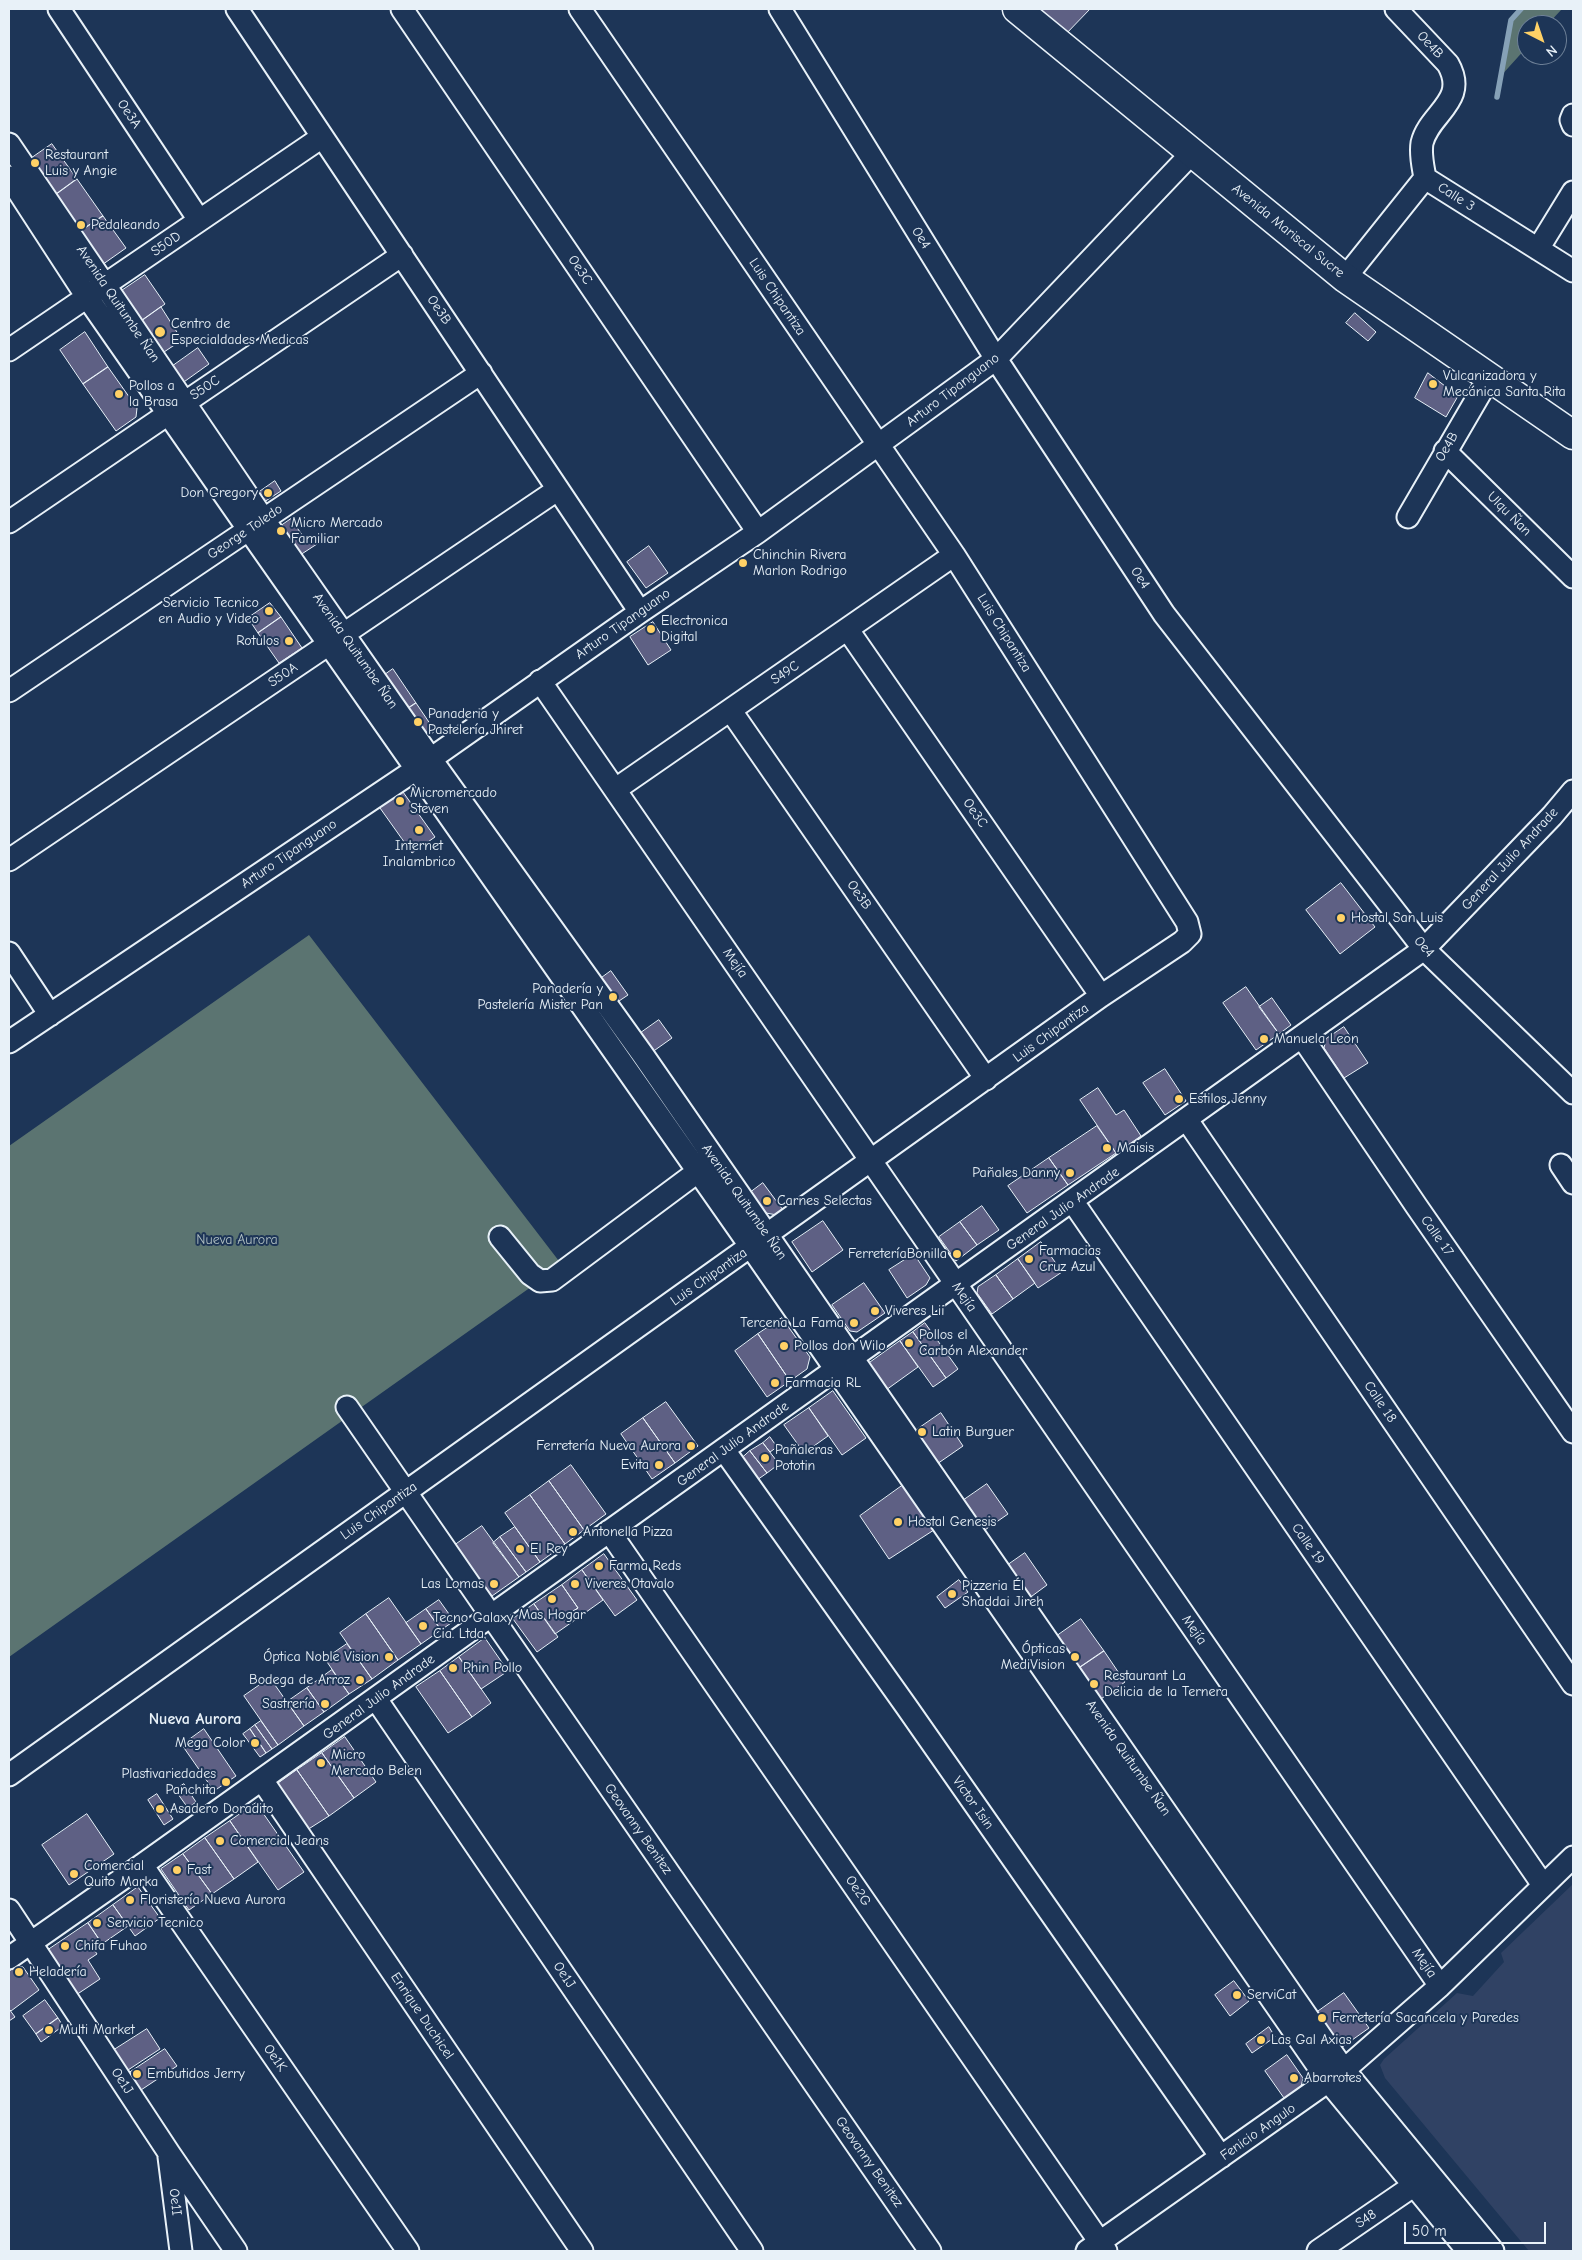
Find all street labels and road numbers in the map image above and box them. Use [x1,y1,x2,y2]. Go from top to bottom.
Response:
street label: Oe4B [1413,28,1447,62]
street label: Oe3A [113,96,145,132]
street label: Calle 3 [1434,179,1478,215]
street label: Avenida Mariscal Sucre [1228,180,1348,282]
street label: Oe4 [908,224,934,252]
street label: S50D [148,228,184,260]
street label: Avenida Quitumbe Ñan [73,242,163,366]
street label: Oe3C [564,252,596,288]
street label: Luis Chipantiza [745,255,809,339]
street label: Oe3B [423,292,455,328]
street label: Arturo Tipanguano [903,350,1003,430]
street label: S50C [187,372,223,404]
street label: Oe4B [1432,429,1462,465]
street label: Ulqu Ñan [1483,488,1535,540]
street label: George Toledo [204,501,286,563]
street label: Oe4 [1127,564,1153,592]
street label: Arturo Tipanguano [572,585,674,663]
street label: Avenida Quitumbe Ñan [309,590,401,712]
street label: Luis Chipantiza [973,591,1035,675]
street label: S49C [768,657,802,689]
street label: S50A [265,659,301,691]
street label: Oe3C [959,795,991,831]
street label: General Julio Andrade [1458,804,1562,914]
street label: Arturo Tipanguano [238,816,340,892]
street label: Oe3B [843,877,875,913]
street label: Oe4 [1410,933,1438,961]
street label: Mejía [719,945,751,981]
street label: Luis Chipantiza [1010,1000,1092,1066]
street label: Avenida Quitumbe Ñan [698,1141,790,1263]
street label: General Julio Andrade [1003,1164,1123,1254]
street label: Calle 17 [1417,1212,1457,1260]
street label: Luis Chipantiza [668,1244,750,1310]
street label: Mejía [948,1279,980,1315]
street label: Calle 18 [1360,1378,1400,1426]
street label: General Julio Andrade [674,1398,792,1490]
street label: Luis Chipantiza [338,1478,420,1544]
street label: Calle 19 [1288,1520,1328,1568]
street label: Mejía [1178,1612,1210,1648]
street label: General Julio Andrade [320,1651,438,1743]
street label: Avenida Quitumbe Ñan [1082,1697,1174,1819]
street label: Victor Isin [949,1773,997,1833]
street label: Geovanny Benitez [600,1780,676,1878]
street label: Oe2G [842,1873,874,1909]
street label: Mejía [1408,1945,1440,1981]
street label: Oe1J [549,1959,579,1991]
street label: Enrique Duchicel [387,1969,457,2063]
street label: Oe1K [260,2041,290,2075]
street label: Oe1J [107,2065,137,2097]
street label: Fenicio Angulo [1217,2100,1299,2164]
street label: Geovanny Benitez [831,2113,907,2211]
street label: Oe1I [165,2188,185,2216]
street label: S48 [1352,2206,1380,2232]

